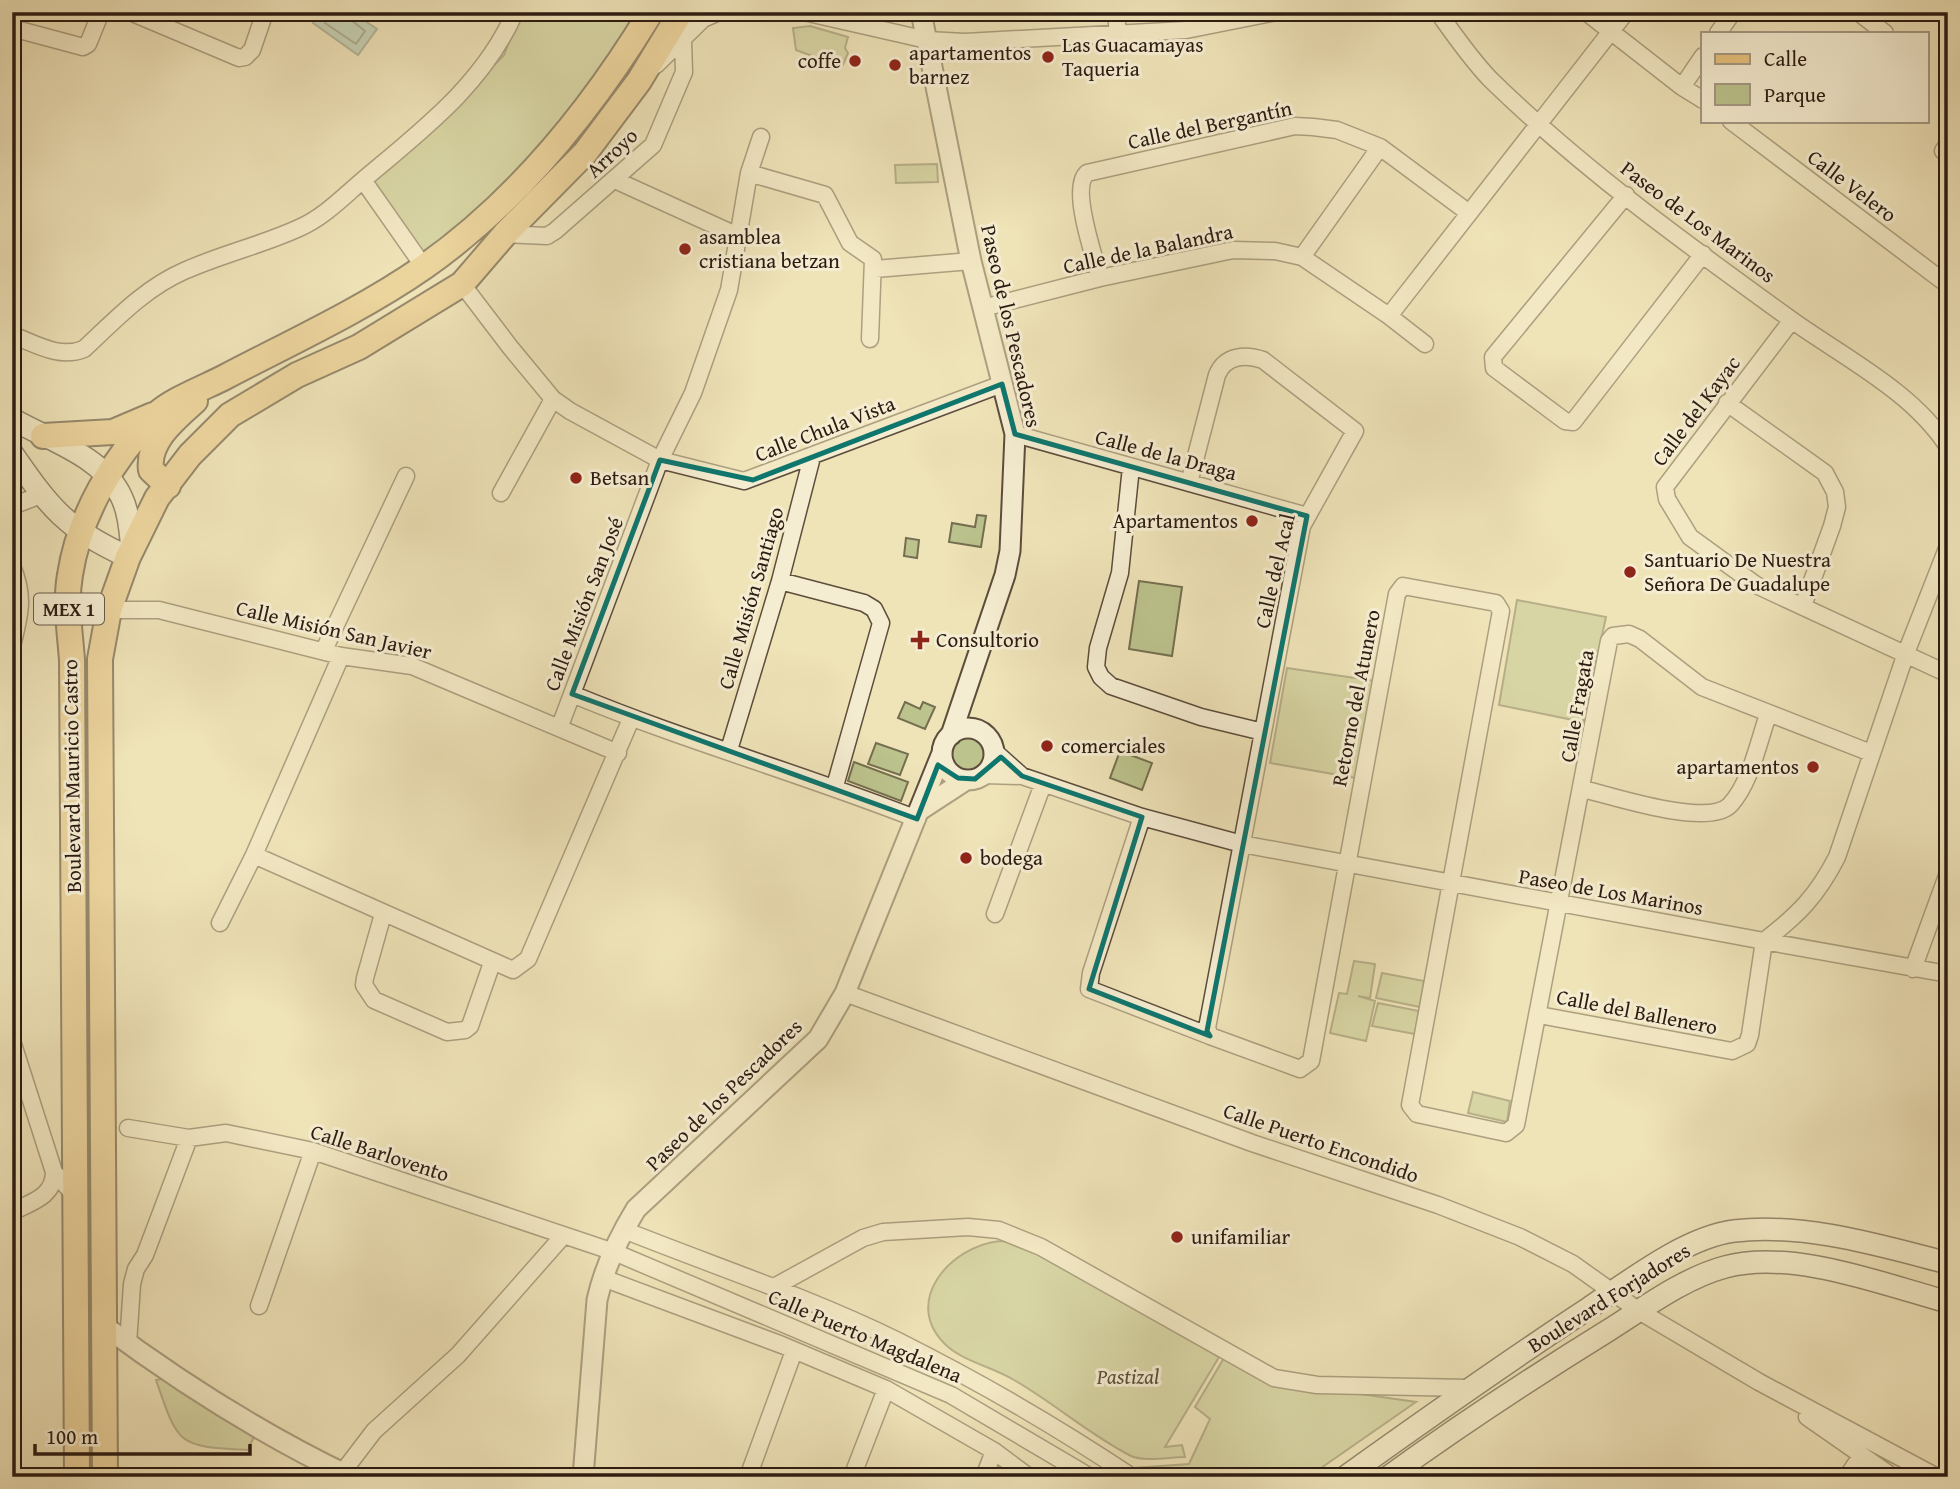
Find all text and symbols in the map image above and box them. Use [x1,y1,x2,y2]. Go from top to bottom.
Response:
place label: Las Guacamayas Taqueria [1062,29,1204,84]
legend [1701,32,1928,122]
place label: apartamentos barnez [909,37,1031,92]
text: Calle [1764,43,1807,74]
place label: coffe [798,45,841,76]
marker: Las Guacamayas Taqueria [1040,49,1056,65]
marker: coffe [847,53,863,69]
marker: apartamentos barnez [887,57,903,73]
text: Parque [1764,79,1826,110]
street label: Calle del Bergantín [1125,92,1295,157]
street label: Arroyo [579,120,645,185]
street label: Calle Velero [1801,142,1903,230]
street label: Paseo de Los Marinos [1614,153,1782,290]
street label: Calle de la Balandra [1060,215,1236,282]
place label: asamblea cristiana betzan [699,221,840,276]
street label: Paseo de los Pescadores [973,221,1050,430]
marker: asamblea cristiana betzan [677,241,693,257]
street label: Calle del Kayac [1644,349,1747,472]
street label: Calle Chula Vista [750,388,899,470]
street label: Calle de la Draga [1092,421,1240,488]
place label: Betsan [590,462,649,493]
marker: Betsan [568,470,584,486]
street label: Calle Misión Santiago [710,503,791,693]
place label: Apartamentos [1113,505,1238,536]
street label: Calle del Acal [1246,510,1303,631]
street label: Calle Misión San José [536,512,631,695]
marker: Apartamentos [1244,513,1260,529]
place label: Santuario De Nuestra Señora De Guadalupe [1644,544,1831,599]
marker: Santuario De Nuestra Señora De Guadalupe [1622,564,1638,580]
street label: Calle Misión San Javier [233,592,435,667]
road number: MEX 1 [34,594,104,624]
street label: Retorno del Atunero [1323,607,1388,789]
place label: Consultorio [936,624,1039,655]
marker: Consultorio [910,630,930,650]
street label: Calle Fragata [1551,647,1602,765]
street label: Boulevard Mauricio Castro [54,659,89,893]
place label: comerciales [1061,730,1166,761]
marker: comerciales [1039,738,1055,754]
place label: apartamentos [1677,751,1799,782]
marker: apartamentos [1805,759,1821,775]
place label: bodega [980,842,1043,873]
marker: bodega [958,850,974,866]
street label: Paseo de Los Marinos [1516,860,1706,923]
street label: Calle del Ballenero [1554,981,1720,1042]
street label: Paseo de los Pescadores [638,1012,809,1178]
street label: Calle Puerto Encondido [1219,1095,1423,1191]
street label: Calle Barlovento [307,1116,453,1190]
place label: unifamiliar [1191,1221,1290,1252]
marker: unifamiliar [1169,1229,1185,1245]
street label: Boulevard Forjadores [1521,1235,1696,1360]
street label: Calle Puerto Magdalena [764,1281,967,1390]
park label: Pastizal [1096,1361,1159,1392]
scale bar [35,1412,250,1456]
text: 100 m [46,1421,98,1452]

